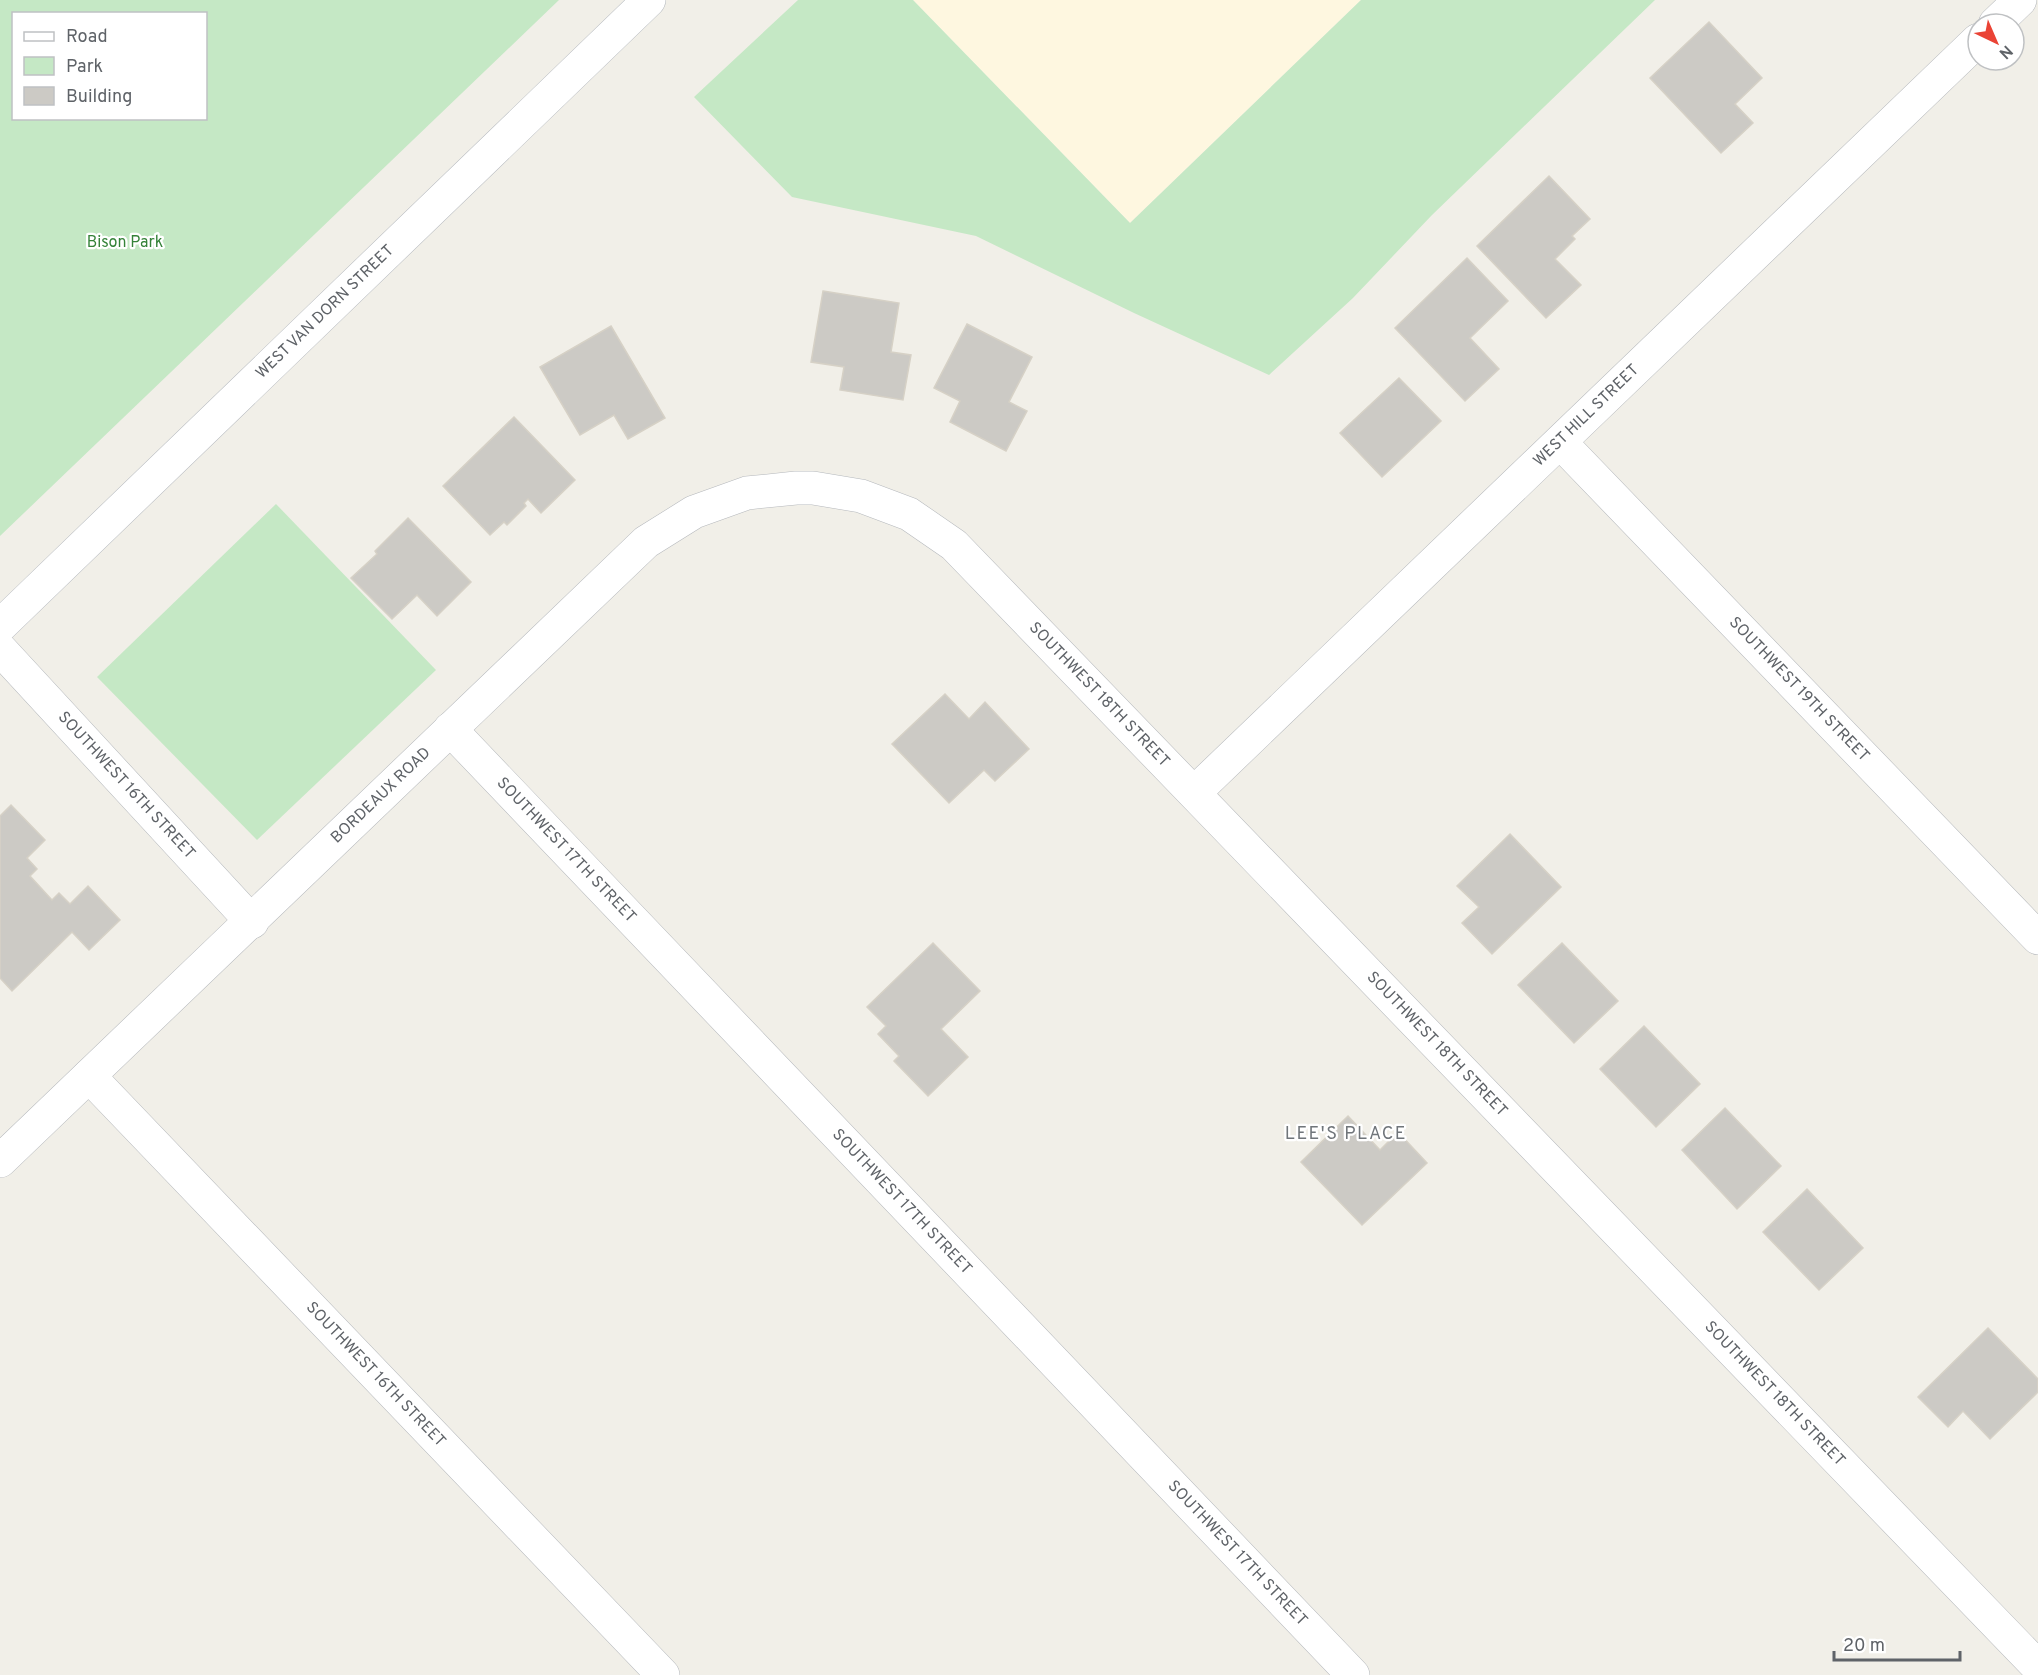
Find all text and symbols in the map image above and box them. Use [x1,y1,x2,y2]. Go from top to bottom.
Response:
legend [12,12,207,120]
north arrow [1966,12,2026,72]
text: Road [66,26,108,49]
text: N [1994,40,2016,63]
text: Park [66,56,103,79]
text: Building [66,86,132,109]
park label: Bison Park [87,233,163,253]
street label: WEST VAN DORN STREET [252,241,399,383]
street label: WEST HILL STREET [1530,361,1644,471]
street label: SOUTHWEST 19TH STREET [1724,613,1873,766]
street label: SOUTHWEST 18TH STREET [1024,618,1174,772]
street label: SOUTHWEST 16TH STREET [53,708,199,864]
street label: BORDEAUX ROAD [327,743,435,848]
street label: SOUTHWEST 17TH STREET [492,774,640,928]
street label: SOUTHWEST 18TH STREET [1362,968,1511,1121]
district label: LEE'S PLACE [1285,1123,1407,1146]
street label: SOUTHWEST 17TH STREET [827,1125,976,1279]
street label: SOUTHWEST 16TH STREET [301,1298,450,1452]
street label: SOUTHWEST 18TH STREET [1700,1317,1849,1471]
street label: SOUTHWEST 17TH STREET [1163,1477,1311,1631]
scale bar [1834,1624,1960,1662]
text: 20 m [1843,1635,1885,1658]

